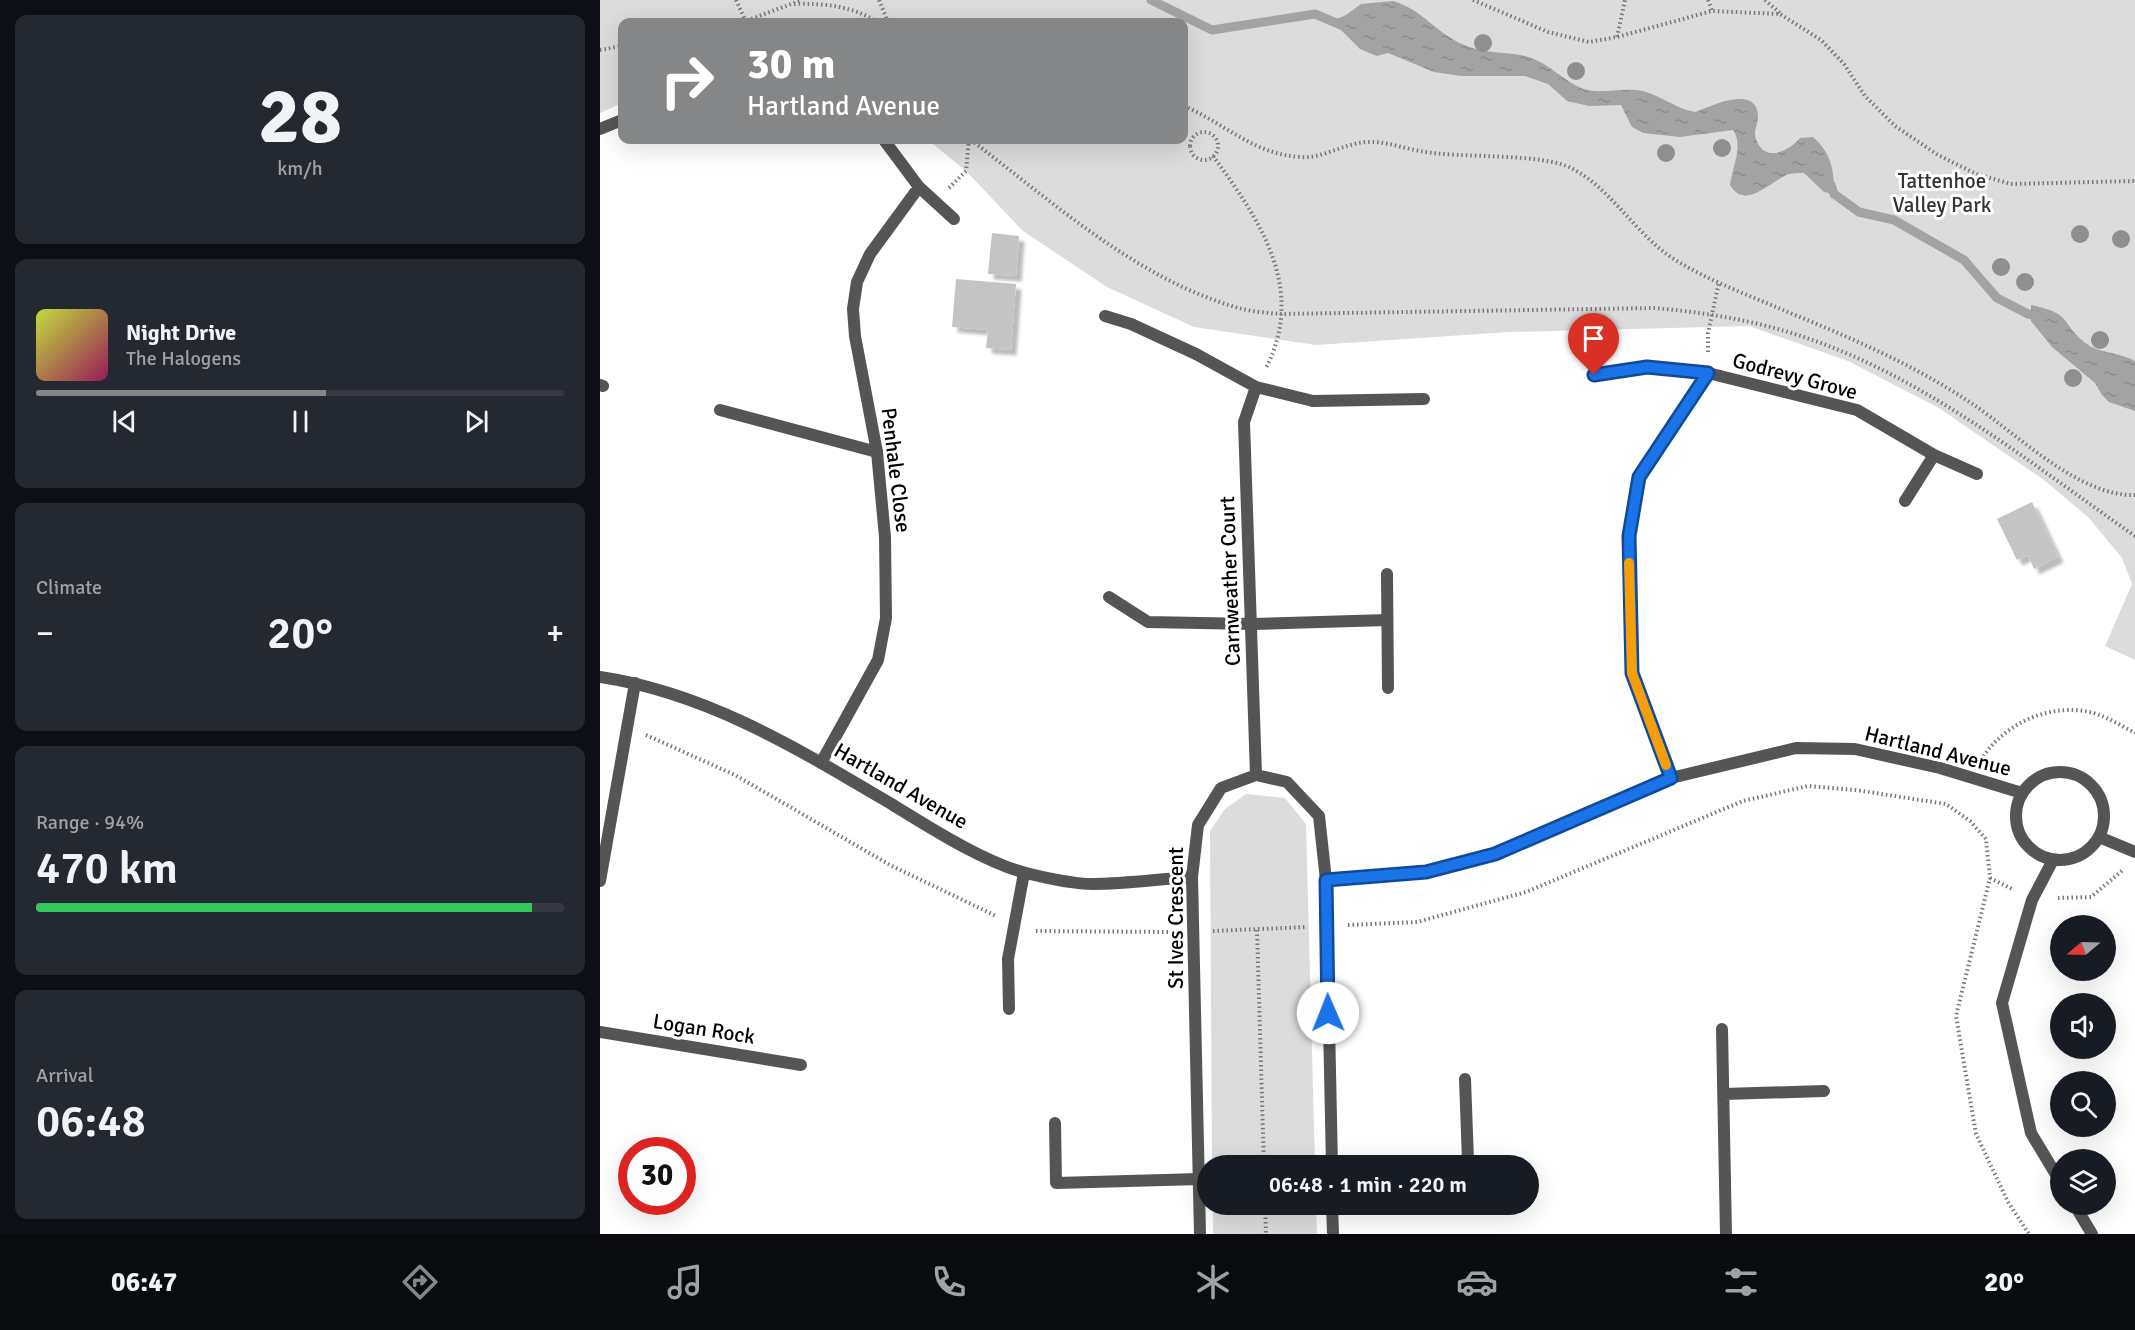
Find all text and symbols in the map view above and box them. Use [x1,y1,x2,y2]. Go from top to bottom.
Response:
text: 30 m [747,39,836,90]
icon: right [648,42,726,120]
text: 28 [258,69,342,165]
text: Hartland Avenue [747,90,940,123]
text: km/h [277,156,323,181]
park label: Tattenhoe Valley Park [1893,168,1992,218]
pin [1568,313,1619,375]
text: Night Drive [126,319,236,346]
icon: arrive [1577,322,1610,355]
text: The Halogens [126,346,241,371]
street label: Godrevy Grove [1730,347,1860,405]
icon: previous [108,405,141,438]
icon: pause [284,405,317,438]
icon: next [460,405,493,438]
street label: Penhale Close [875,406,917,534]
street label: Carnweather Court [1214,496,1246,666]
text: Climate [36,575,102,600]
text: 20° [267,606,333,661]
text: − [36,613,54,654]
text: + [546,613,564,654]
street label: Hartland Avenue [1862,720,2014,782]
street label: Hartland Avenue [830,737,972,835]
text: Range · 94% [36,810,144,835]
text: 470 km [36,841,178,896]
street label: St Ives Crescent [1163,847,1189,989]
north arrow [2050,915,2116,981]
map controls [2050,915,2116,1215]
position arrow [1296,981,1360,1045]
button: sound [2050,993,2116,1059]
street label: Logan Rock [651,1008,757,1050]
text: Arrival [36,1063,94,1088]
button: search [2050,1071,2116,1137]
text: 06:48 [36,1094,146,1149]
speed limit sign: 30 [618,1137,696,1215]
button: layers [2050,1149,2116,1215]
text: 06:48 · 1 min · 220 m [1269,1171,1467,1198]
icon: directions [399,1261,441,1303]
icon: music [664,1261,706,1303]
icon: phone [928,1261,970,1303]
icon: climate [1192,1261,1234,1303]
icon: car [1456,1261,1498,1303]
icon: filters [1720,1261,1762,1303]
text: 06:47 [111,1266,177,1299]
text: 20° [1984,1266,2024,1299]

